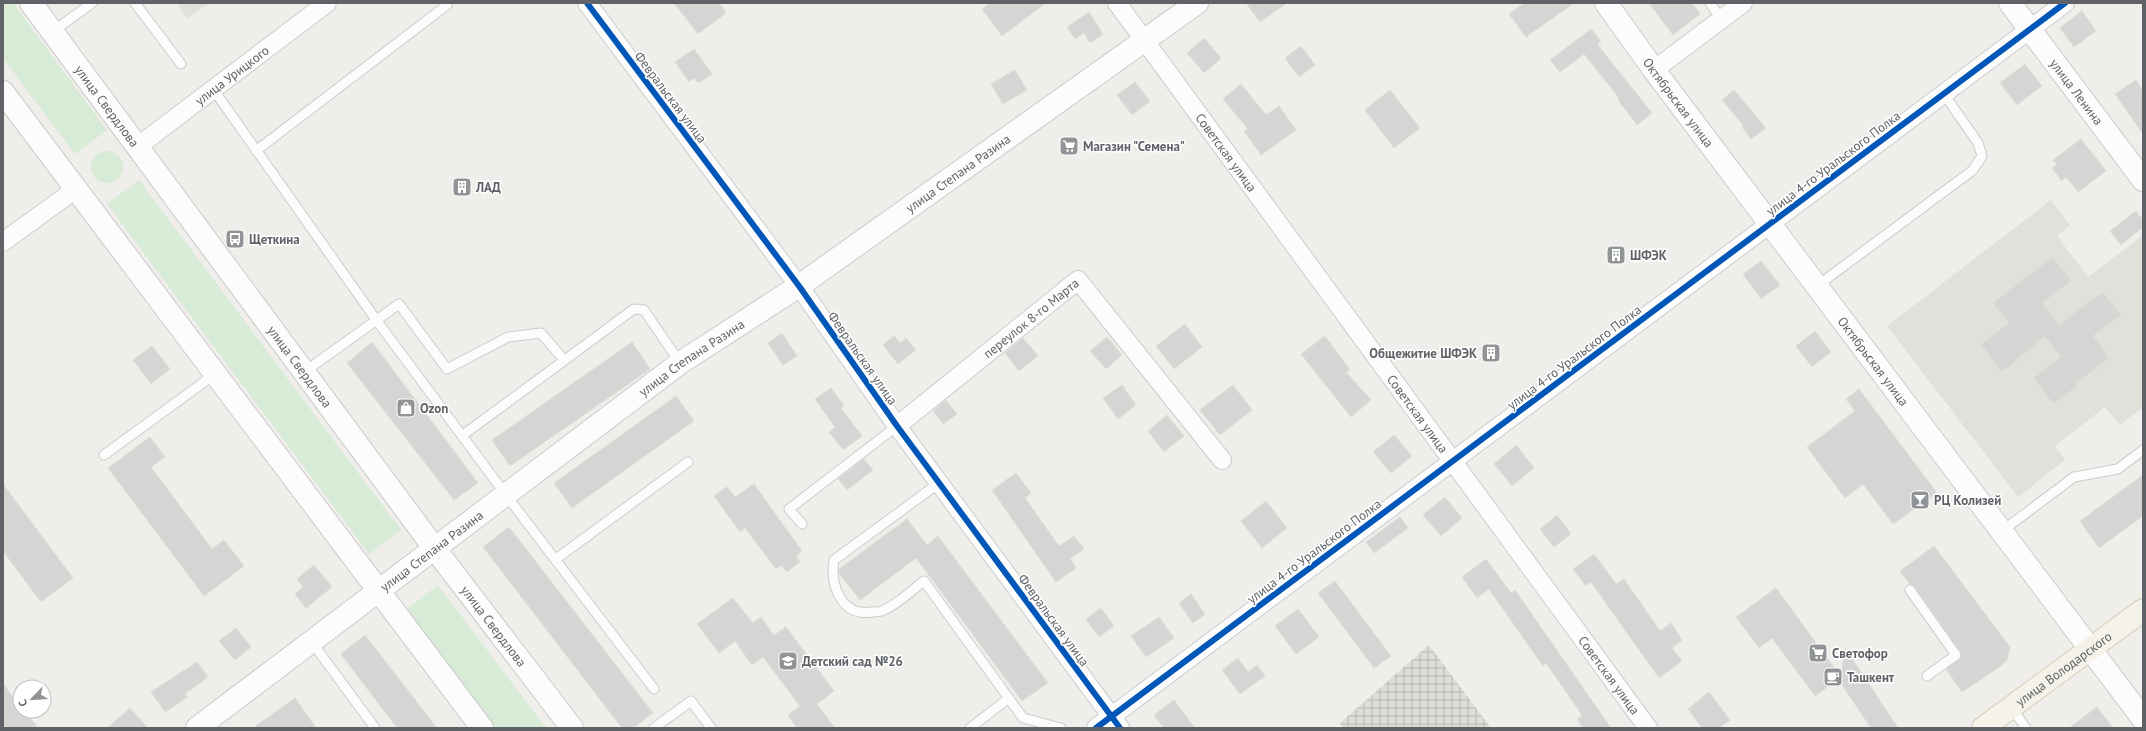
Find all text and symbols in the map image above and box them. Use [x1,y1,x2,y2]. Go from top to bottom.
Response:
street label: улица Урицкого [192,42,273,109]
street label: Февральская улица [631,48,711,147]
street label: Октябрьская улица [1639,55,1717,151]
street label: улица Ленина [2046,55,2107,129]
street label: улица Свердлова [71,62,143,151]
street label: улица 4-го Уральского Полка [1763,107,1904,220]
street label: Советская улица [1191,110,1260,195]
street label: улица Степана Разина [902,130,1014,217]
supermarket icon: Магазин "Семена" [1058,135,1080,157]
place label: Магазин "Семена" [1083,138,1185,155]
building icon: ЛАД [451,176,473,198]
place label: ЛАД [475,179,501,196]
bus stop icon: Щеткина [224,228,246,250]
place label: Щеткина [249,231,300,248]
building icon: ШФЭК [1605,244,1627,266]
place label: ШФЭК [1630,247,1667,264]
street label: переулок 8-го Марта [980,275,1083,362]
street label: улица 4-го Уральского Полка [1504,301,1645,414]
street label: Февральская улица [824,308,901,408]
street label: Октябрьская улица [1834,313,1912,410]
street label: улица Степана Разина [635,316,748,400]
street label: улица Свердлова [263,322,335,411]
building icon: Общежитие ШФЭК [1480,342,1502,364]
place label: Общежитие ШФЭК [1369,345,1477,362]
street label: Советская улица [1383,371,1452,457]
shop icon: Ozon [395,397,417,419]
place label: Ozon [420,400,448,417]
bar icon: РЦ Колизей [1909,489,1931,511]
place label: РЦ Колизей [1934,492,2001,509]
street label: улица 4-го Уральского Полка [1244,495,1385,608]
street label: улица Степана Разина [377,507,487,596]
street label: Февральская улица [1014,571,1093,670]
street label: улица Свердлова [457,582,530,670]
street label: улица Володарского [2012,628,2115,710]
street label: Советская улица [1574,633,1643,718]
supermarket icon: Светофор [1807,642,1829,664]
place label: Светофор [1832,645,1888,662]
school or university icon: Детский сад №26 [777,650,799,672]
place label: Детский сад №26 [802,653,903,670]
cafe icon: Ташкент [1822,666,1844,688]
place label: Ташкент [1847,669,1895,686]
north arrow [12,679,52,719]
text: С [15,697,31,709]

